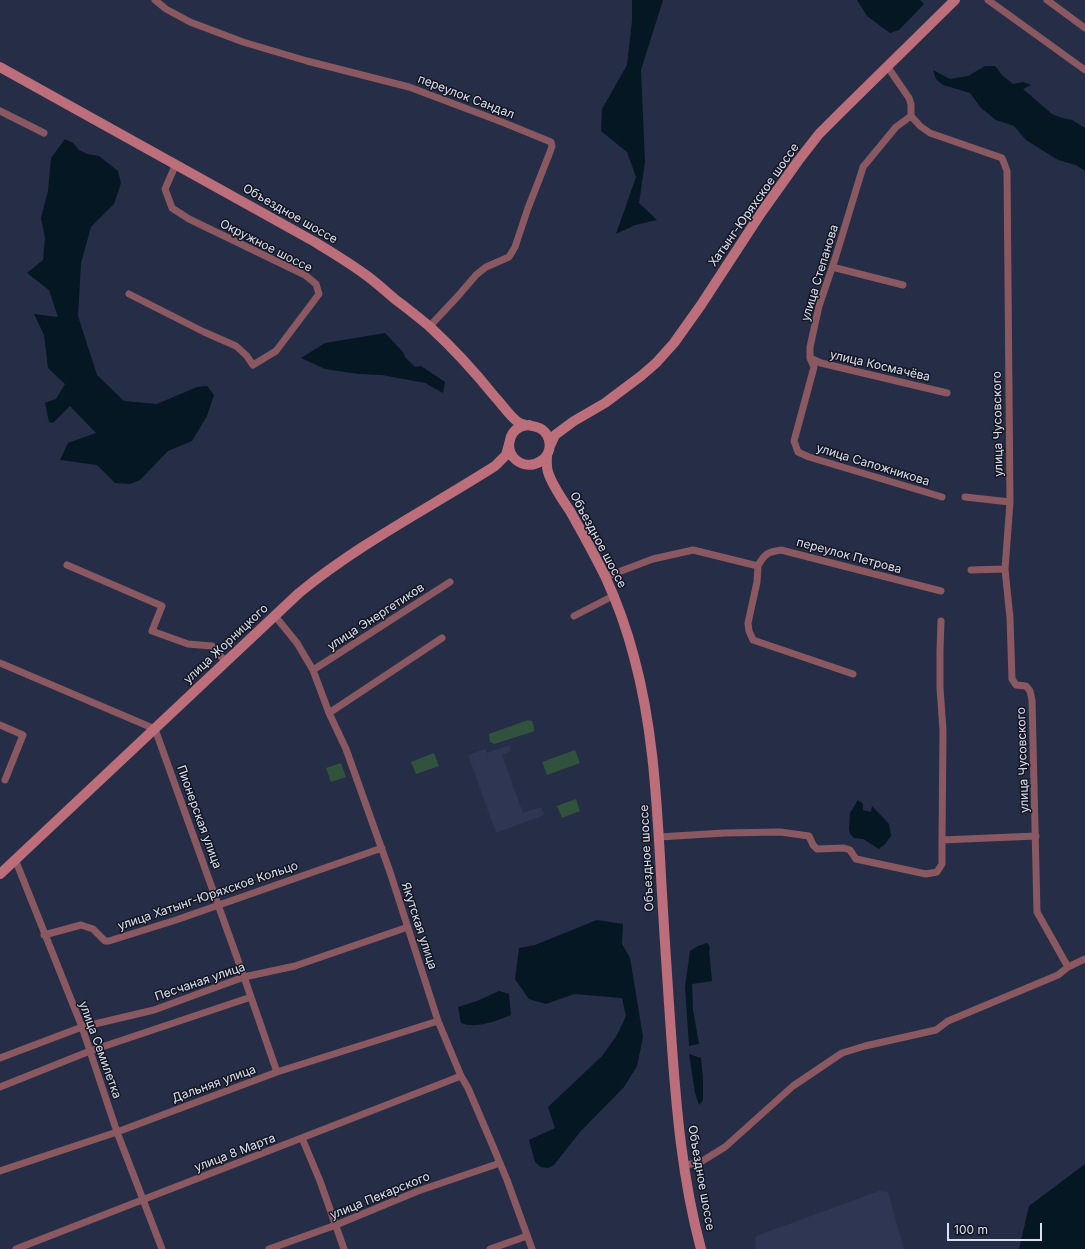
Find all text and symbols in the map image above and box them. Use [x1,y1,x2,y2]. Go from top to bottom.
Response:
street label: переулок Сандал [416,72,516,122]
street label: Хатынг-Юряхское шоссе [706,141,802,269]
street label: Объездное шоссе [240,181,340,247]
street label: Окружное шоссе [217,217,315,275]
street label: улица Степанова [798,223,842,323]
street label: улица Космачёва [828,347,932,385]
street label: улица Чусовского [990,371,1006,477]
street label: улица Сапожникова [815,441,931,489]
street label: Объездное шоссе [567,489,629,591]
street label: переулок Петрова [795,535,903,577]
street label: улица Энергетиков [325,580,427,654]
street label: улица Жорницкого [181,601,271,687]
street label: улица Чусовского [1014,707,1032,813]
street label: Пионерская улица [174,763,224,871]
street label: Объездное шоссе [637,804,657,912]
street label: улица Хатынг-Юряхское Кольцо [116,858,300,934]
street label: Якутская улица [398,881,440,971]
street label: Песчаная улица [153,960,247,1004]
street label: улица Семилетка [76,999,124,1101]
street label: Дальняя улица [170,1062,258,1106]
street label: Объездное шоссе [685,1124,717,1232]
street label: улица 8 Марта [192,1131,278,1175]
street label: улица Пекарского [328,1169,432,1223]
scale bar [949,1215,1044,1241]
text: 100 m [954,1222,988,1237]

